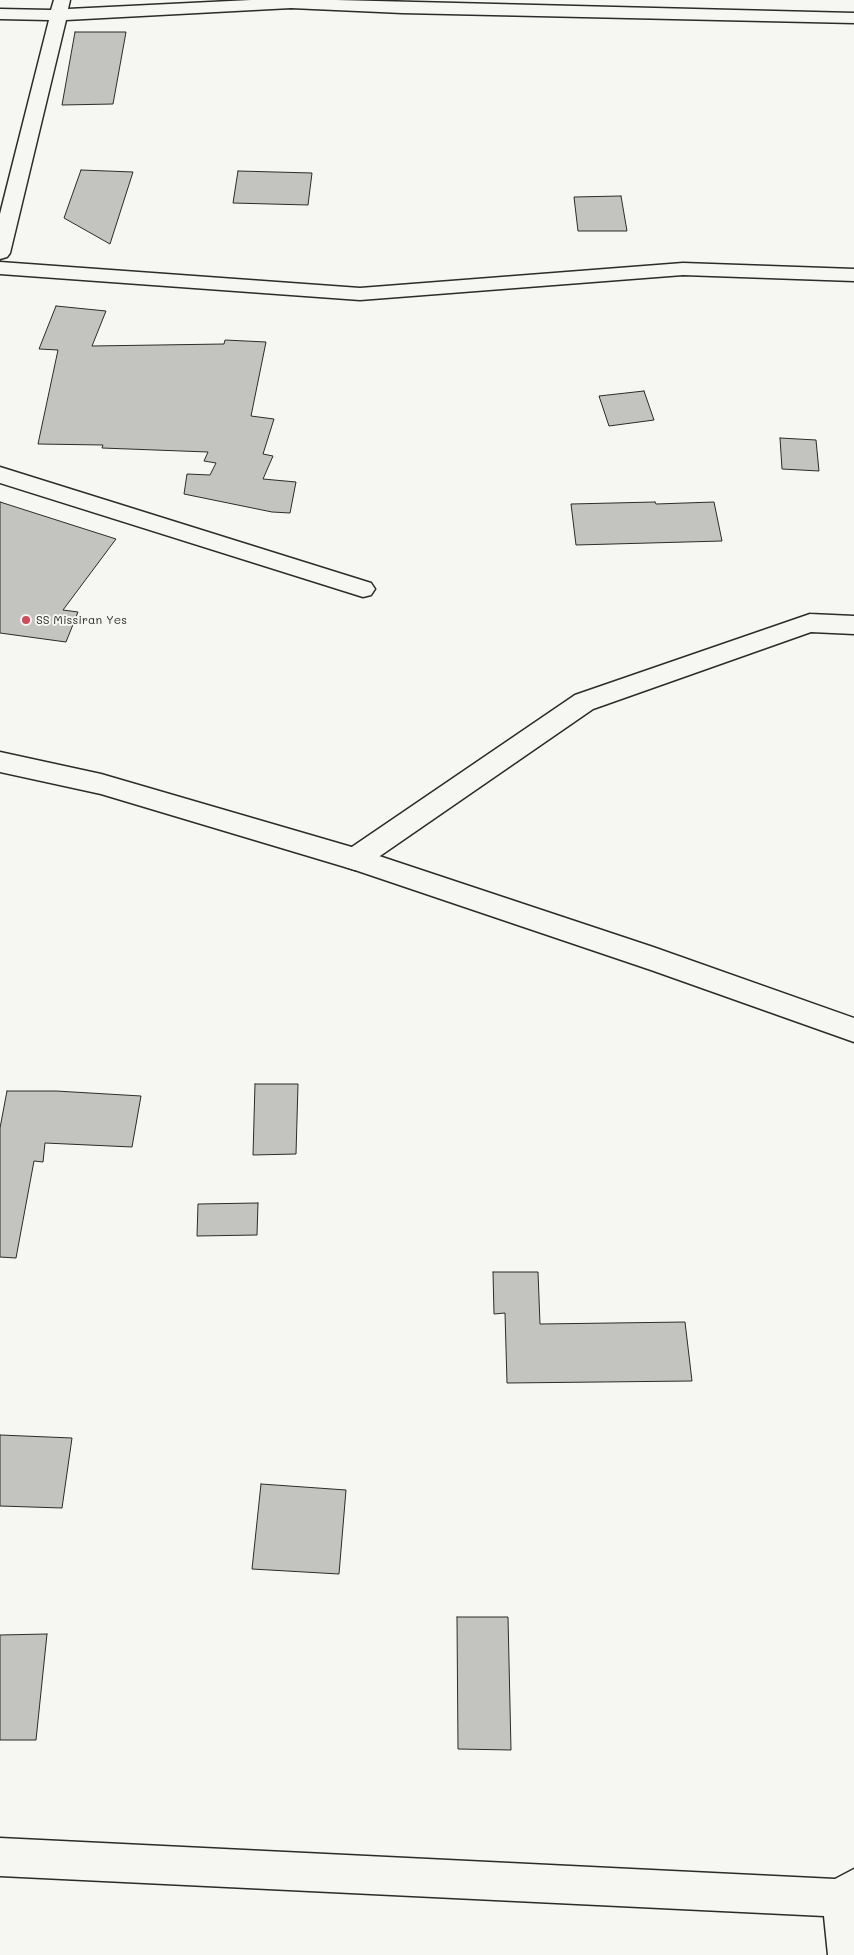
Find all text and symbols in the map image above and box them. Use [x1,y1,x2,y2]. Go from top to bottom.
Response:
place label: SS Missiran Yes [36,613,127,627]
marker: SS Missiran Yes [20,614,32,626]

